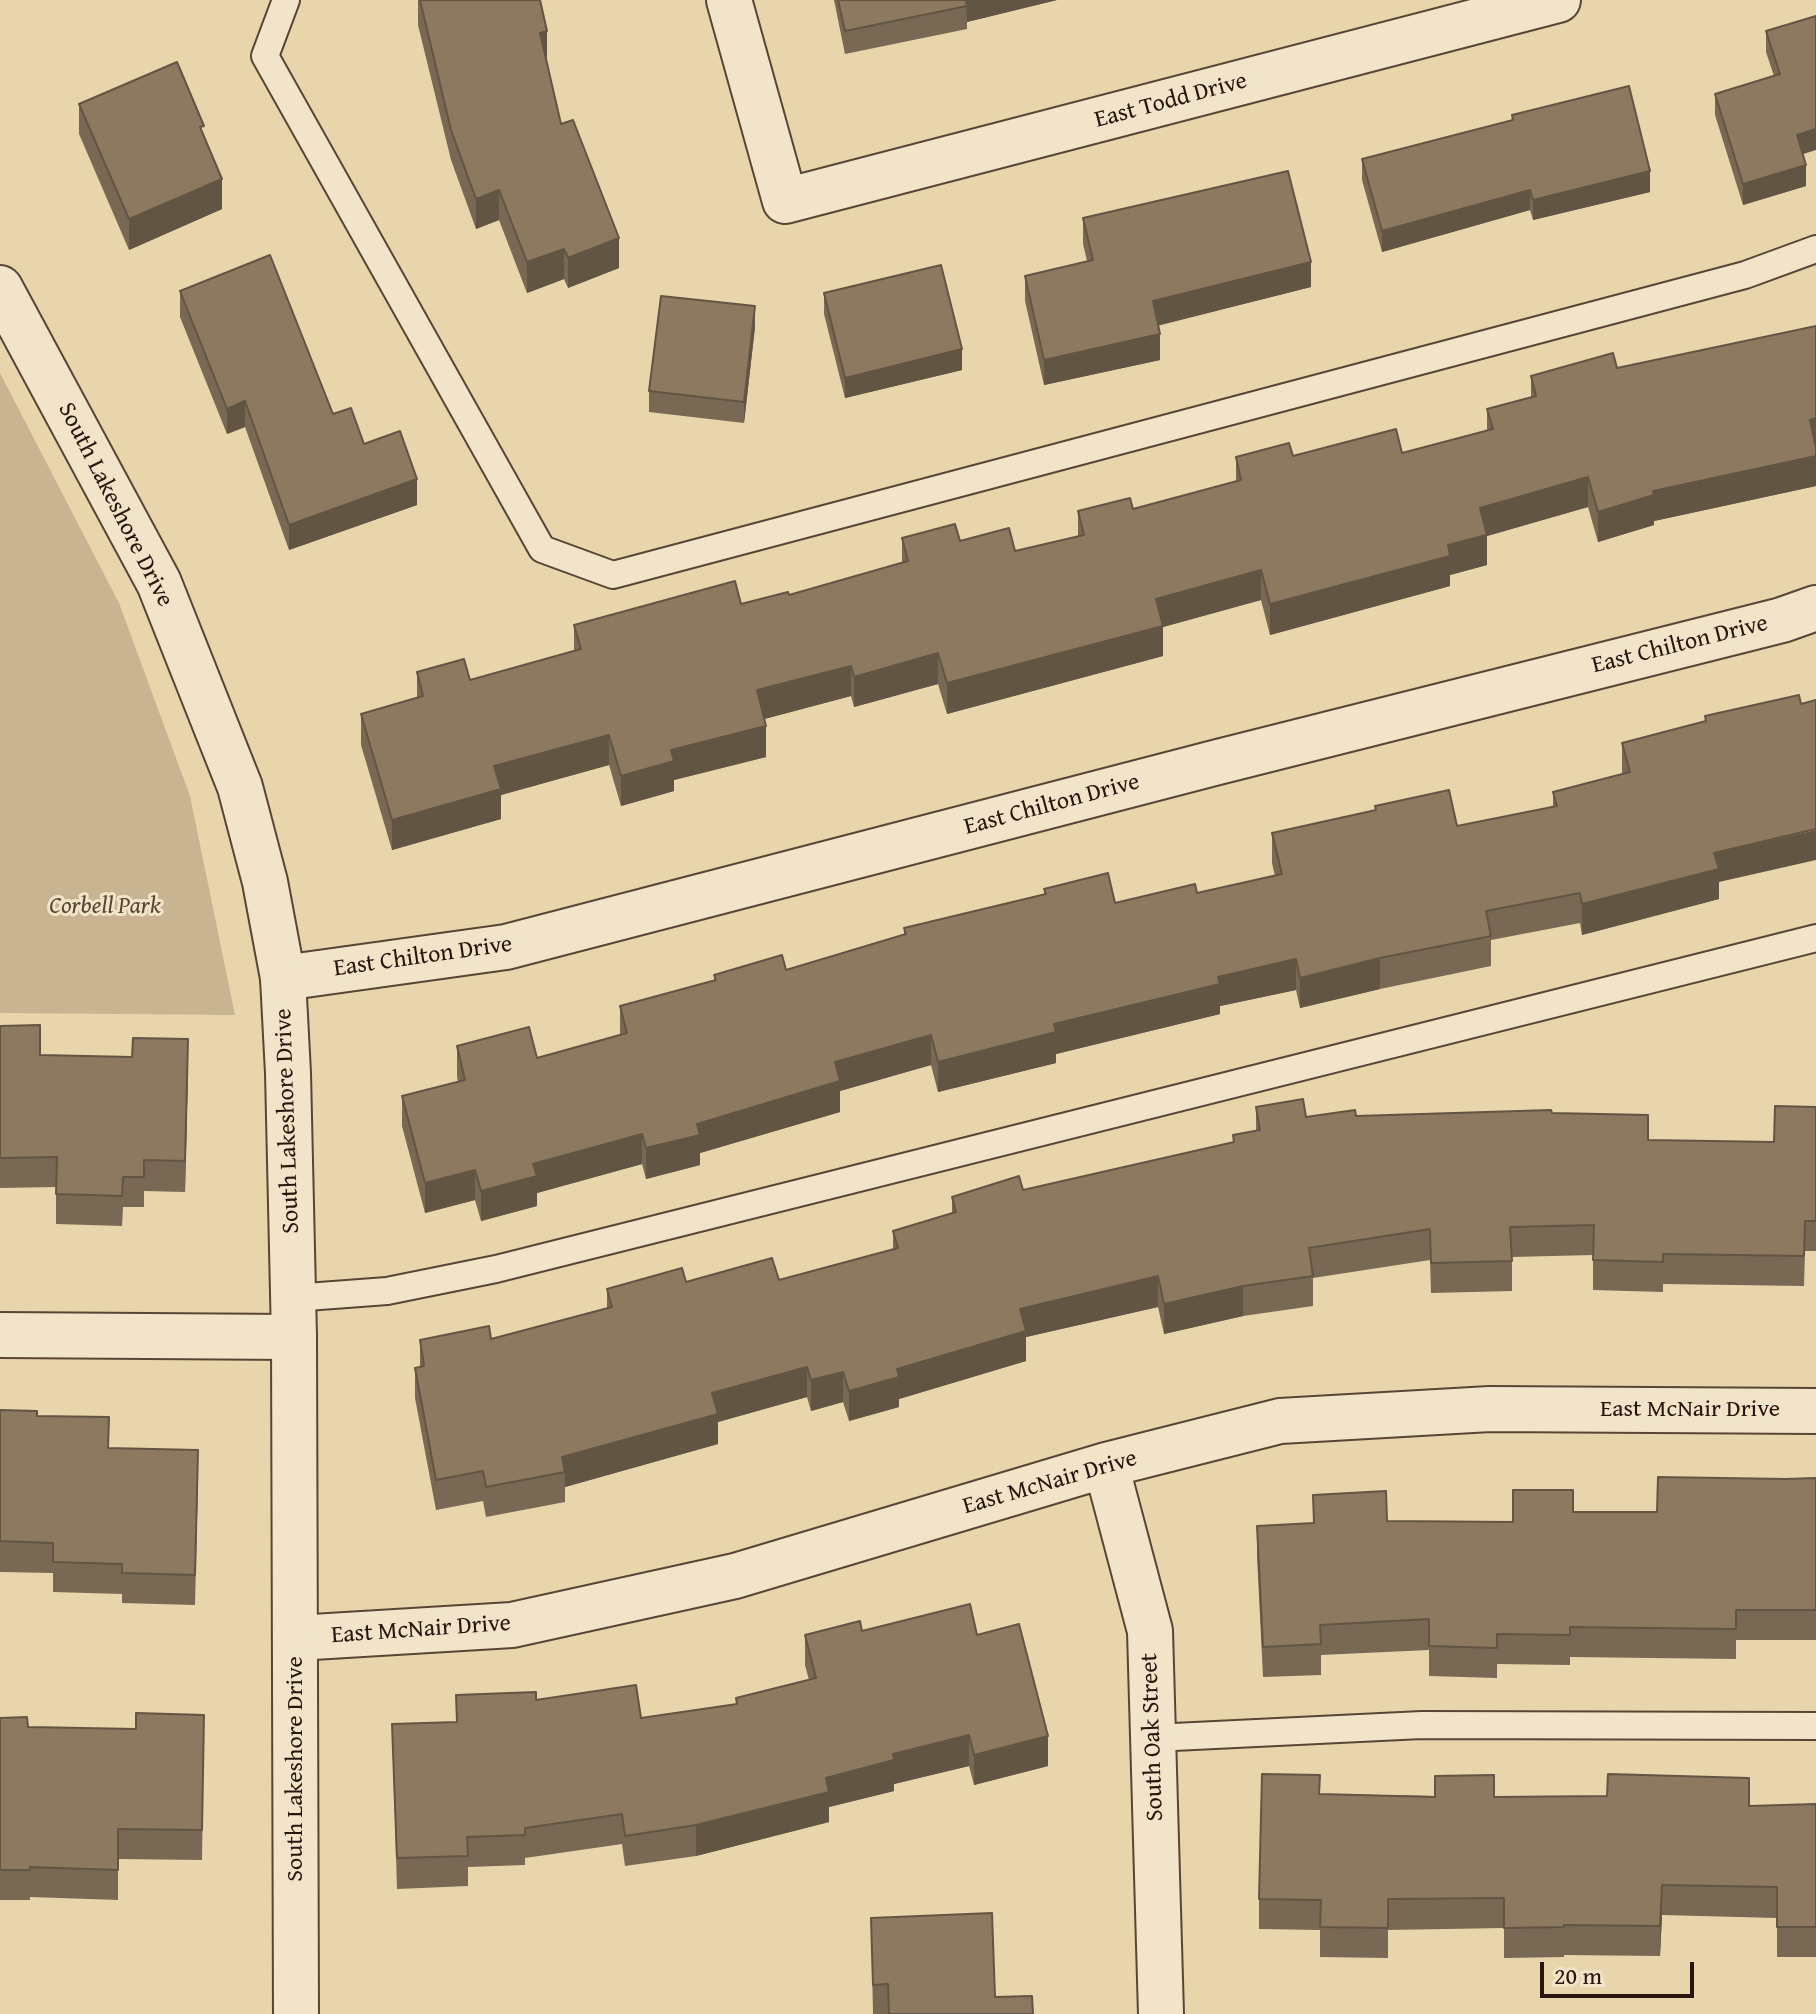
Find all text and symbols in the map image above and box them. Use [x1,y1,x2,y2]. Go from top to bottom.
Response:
street label: East Todd Drive [1092,67,1250,135]
street label: South Lakeshore Drive [51,398,179,612]
street label: East Chilton Drive [1589,609,1771,681]
street label: East Chilton Drive [961,768,1143,842]
park label: Corbell Park [49,893,161,921]
street label: East Chilton Drive [332,930,514,984]
street label: South Lakeshore Drive [270,1008,306,1234]
street label: East McNair Drive [1600,1396,1780,1424]
street label: East McNair Drive [960,1444,1140,1522]
street label: East McNair Drive [330,1609,512,1651]
street label: South Oak Street [1136,1652,1170,1822]
street label: South Lakeshore Drive [282,1656,310,1882]
scale bar [1544,1946,1698,1996]
text: 20 m [1554,1958,1602,1993]

